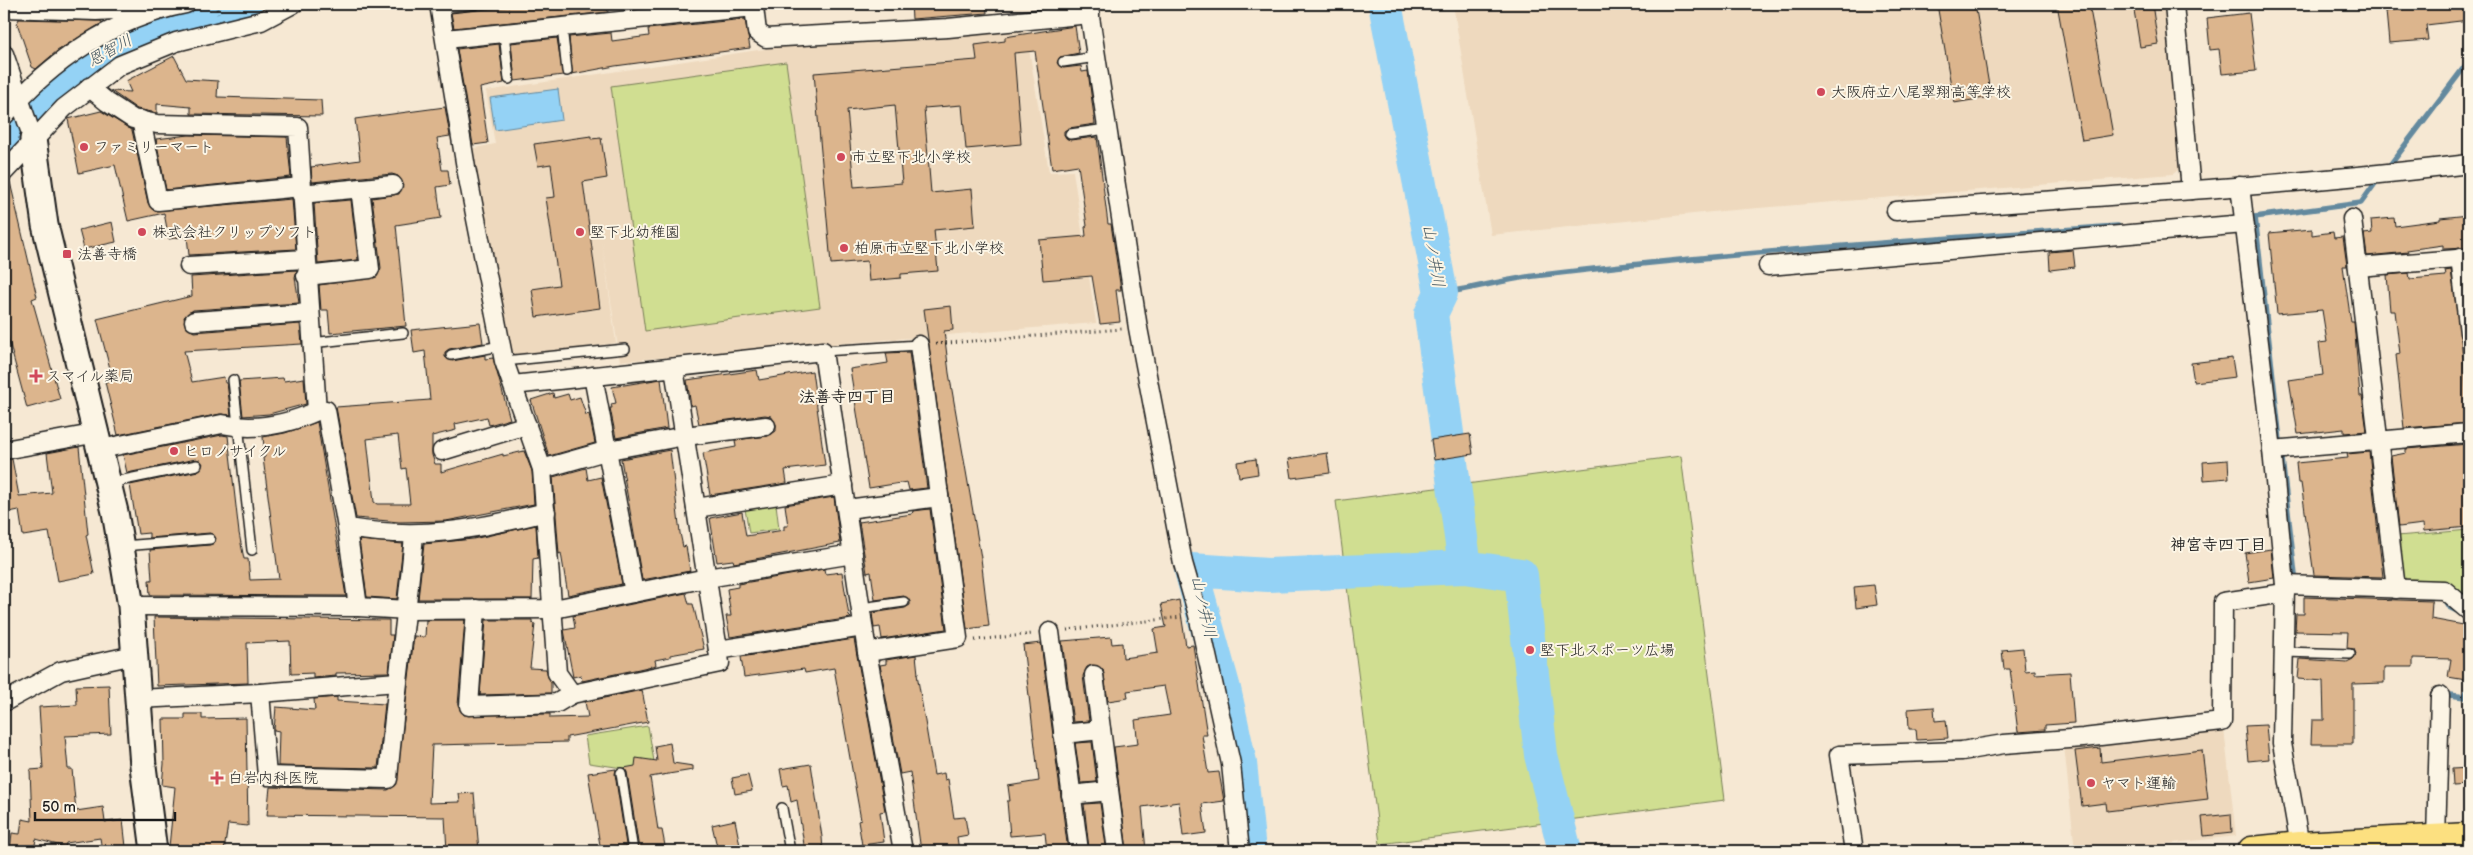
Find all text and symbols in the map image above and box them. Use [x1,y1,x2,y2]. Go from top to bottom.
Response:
water label: 恩智川 [84,31,136,71]
place label: 大阪府立八尾翠翔高等学校 [1831,83,2011,102]
marker: 大阪府立八尾翠翔高等学校 [1815,86,1827,98]
place label: ファミリーマート [94,138,214,157]
marker: ファミリーマート [78,141,90,153]
place label: 市立堅下北小学校 [851,148,971,167]
marker: 市立堅下北小学校 [835,151,847,163]
place label: 株式会社クリップソフト [152,223,317,242]
place label: 堅下北幼稚園 [590,223,680,242]
water label: 山ノ井川 [1418,223,1448,289]
marker: 株式会社クリップソフト [136,226,148,238]
marker: 堅下北幼稚園 [574,226,586,238]
place label: 柏原市立堅下北小学校 [854,239,1004,258]
marker: 柏原市立堅下北小学校 [838,242,850,254]
place label: 法善寺橋 [77,245,137,264]
marker: 法善寺橋 [61,248,73,260]
place label: スマイル薬局 [46,367,134,386]
marker: スマイル薬局 [30,370,42,382]
district label: 法善寺四丁目 [799,388,895,407]
place label: ヒロノサイクル [184,442,287,461]
marker: ヒロノサイクル [168,445,180,457]
district label: 神宮寺四丁目 [2170,536,2266,555]
water label: 山ノ井川 [1187,574,1219,640]
place label: 堅下北スポーツ広場 [1540,641,1675,660]
marker: 堅下北スポーツ広場 [1524,644,1536,656]
place label: 白岩内科医院 [228,769,318,788]
marker: 白岩内科医院 [210,771,224,785]
place label: ヤマト運輸 [2101,774,2176,793]
marker: ヤマト運輸 [2085,777,2097,789]
scale bar [35,790,175,822]
text: 50 m [42,798,76,817]

